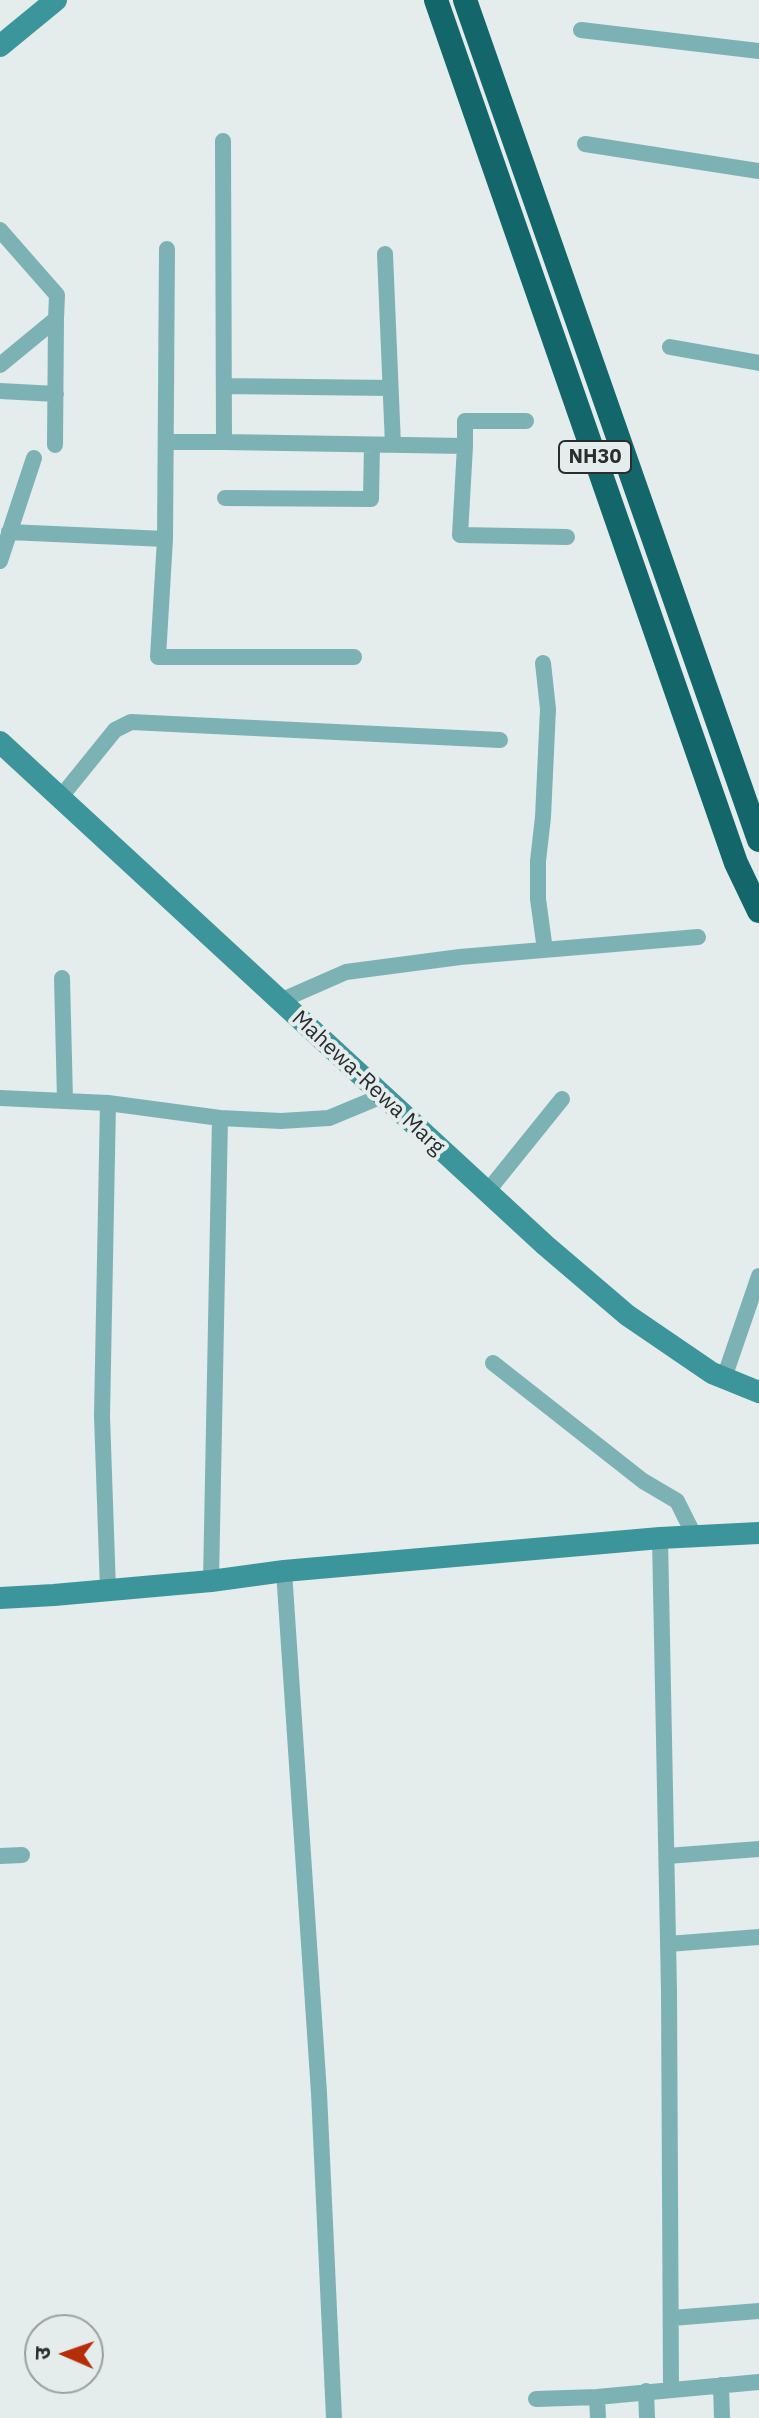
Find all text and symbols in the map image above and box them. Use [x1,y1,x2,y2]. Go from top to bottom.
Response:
road number: NH30 [559,441,631,473]
street label: Mahewa-Rewa Marg [286,1005,450,1161]
north arrow [24,2314,104,2394]
text: उ [27,2346,56,2360]

